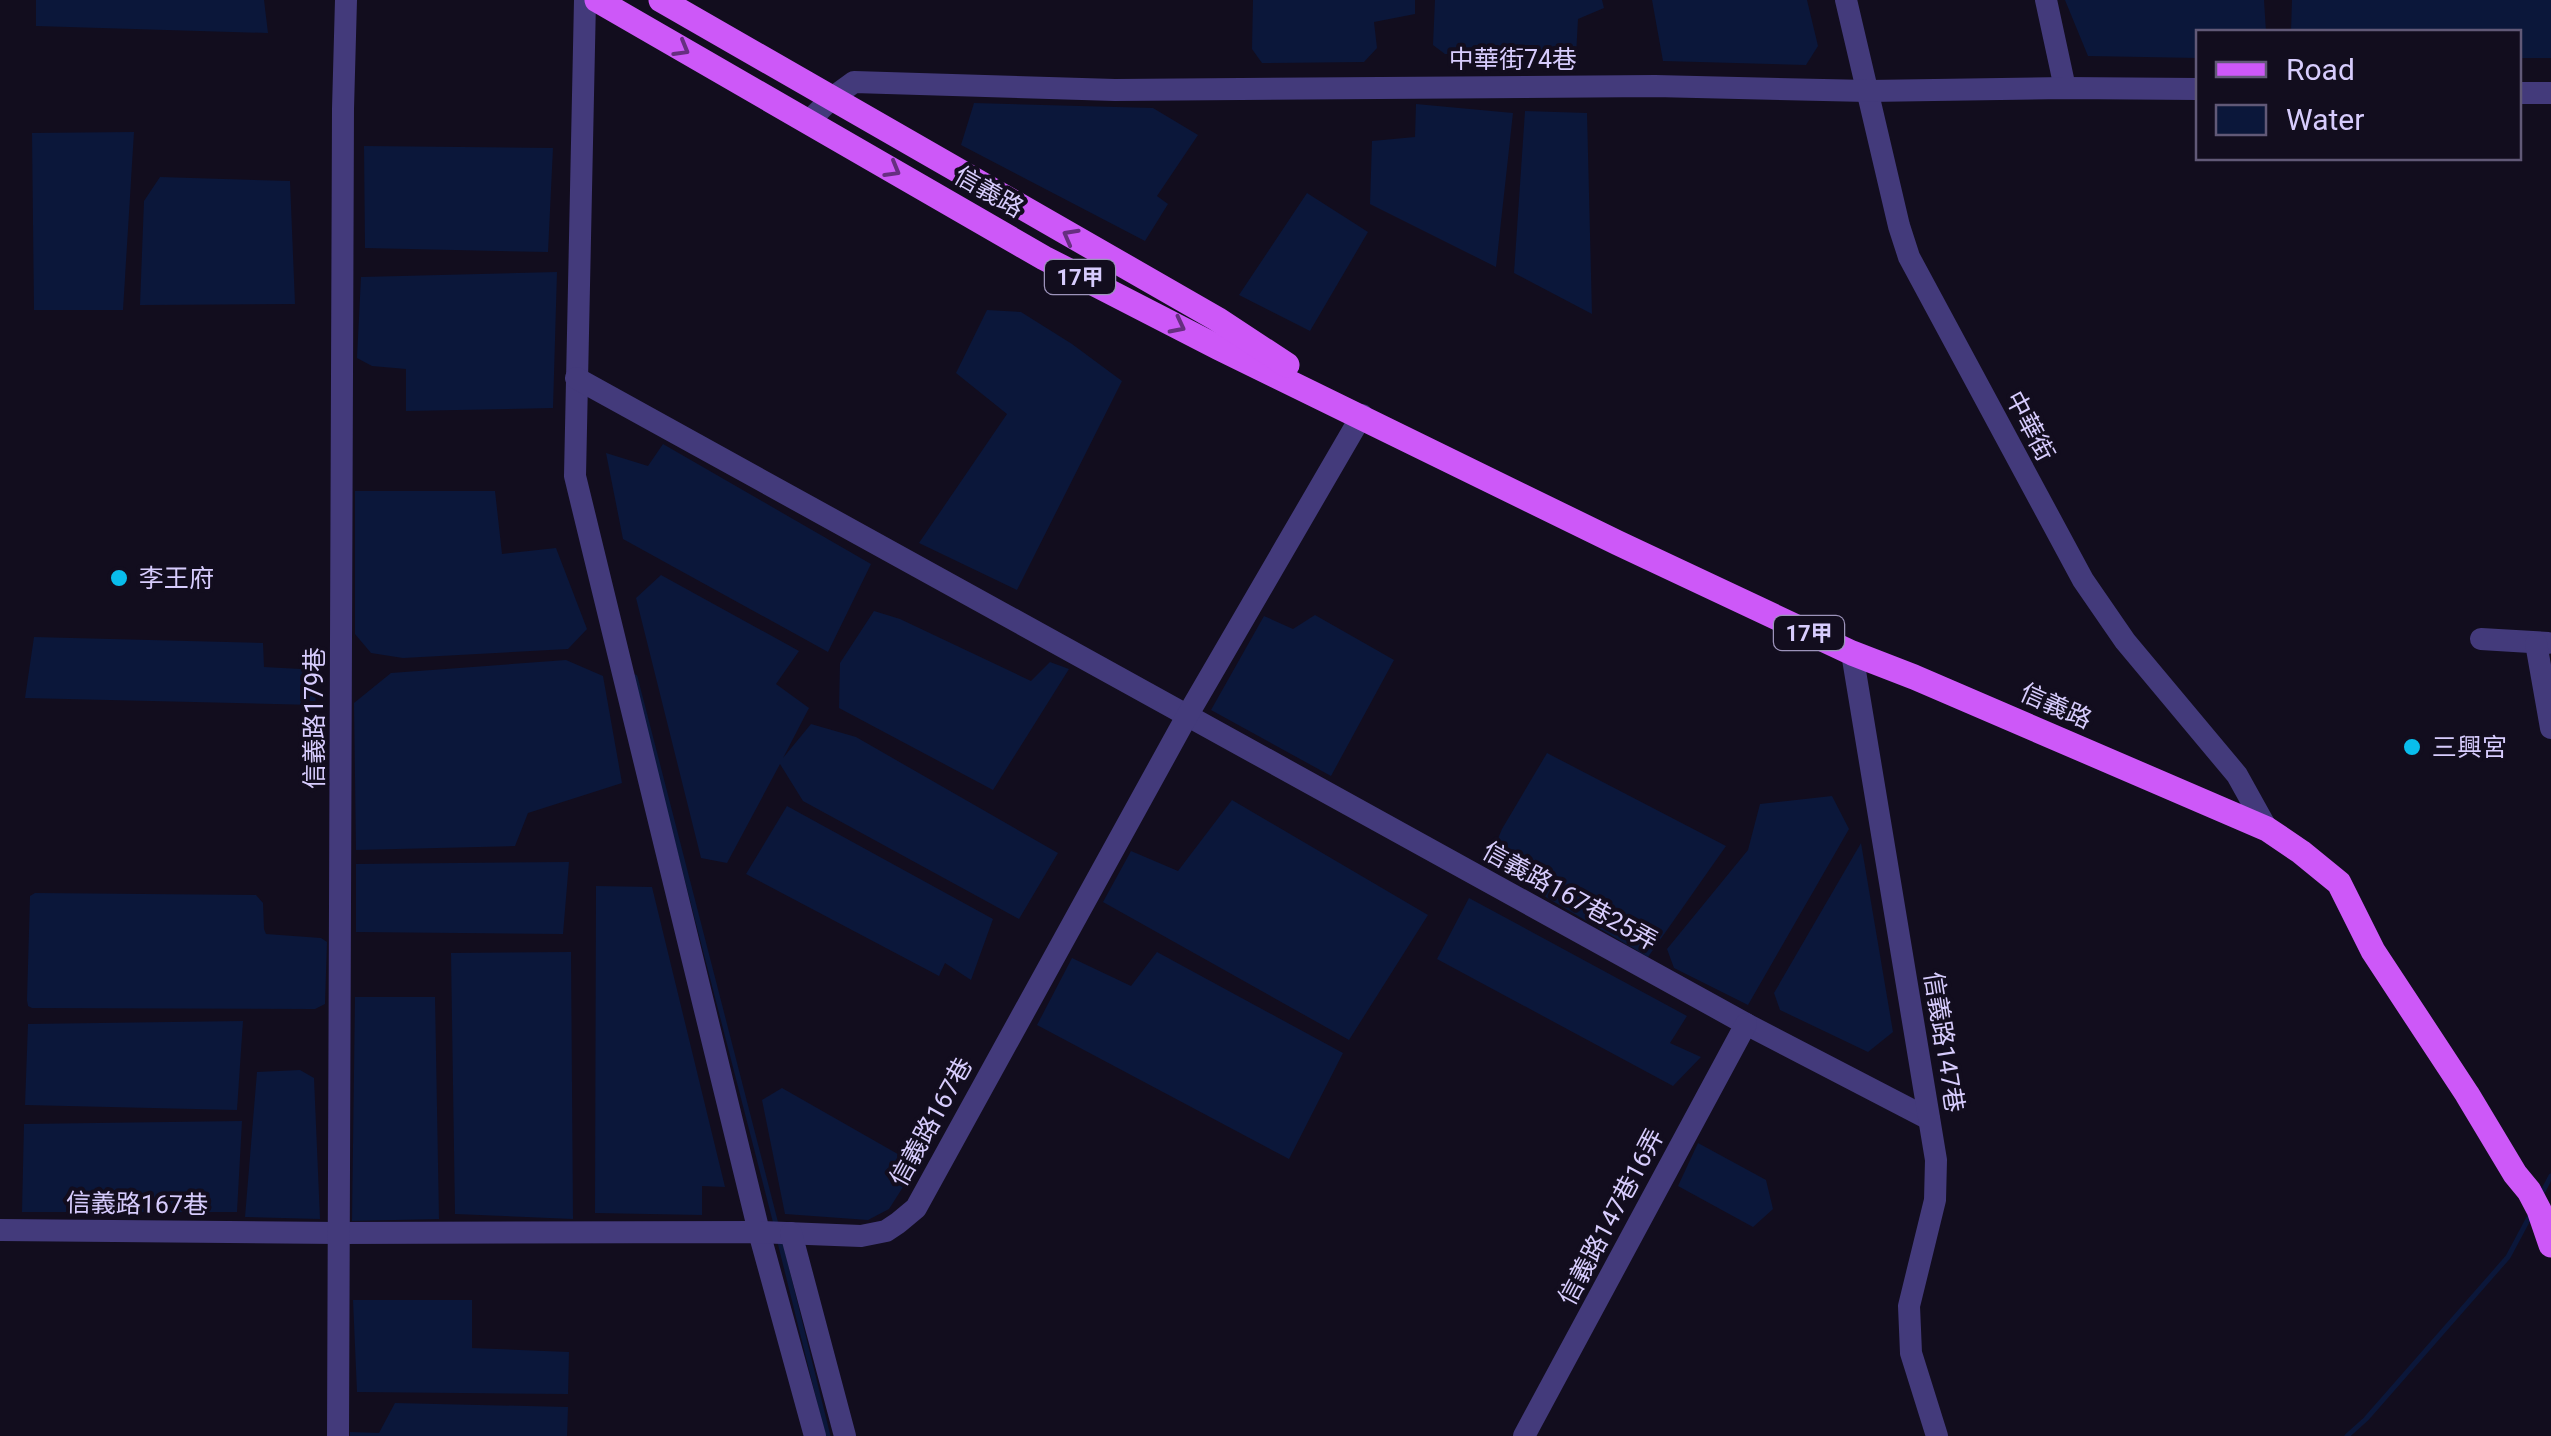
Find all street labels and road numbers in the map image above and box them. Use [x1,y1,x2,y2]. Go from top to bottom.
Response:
street label: 中華街74巷 [1449,45,1577,74]
street label: 信義路 [949,161,1029,223]
road number: 17甲 [1045,260,1115,294]
street label: 中華街 [2000,386,2060,466]
road number: 17甲 [1774,616,1844,650]
street label: 信義路179巷 [300,647,329,789]
street label: 信義路 [2016,677,2096,735]
street label: 信義路167巷25弄 [1478,836,1662,956]
street label: 信義路147巷 [1919,970,1969,1114]
street label: 信義路167巷 [884,1053,978,1191]
street label: 信義路147巷16弄 [1552,1124,1670,1310]
street label: 信義路167巷 [66,1188,208,1220]

